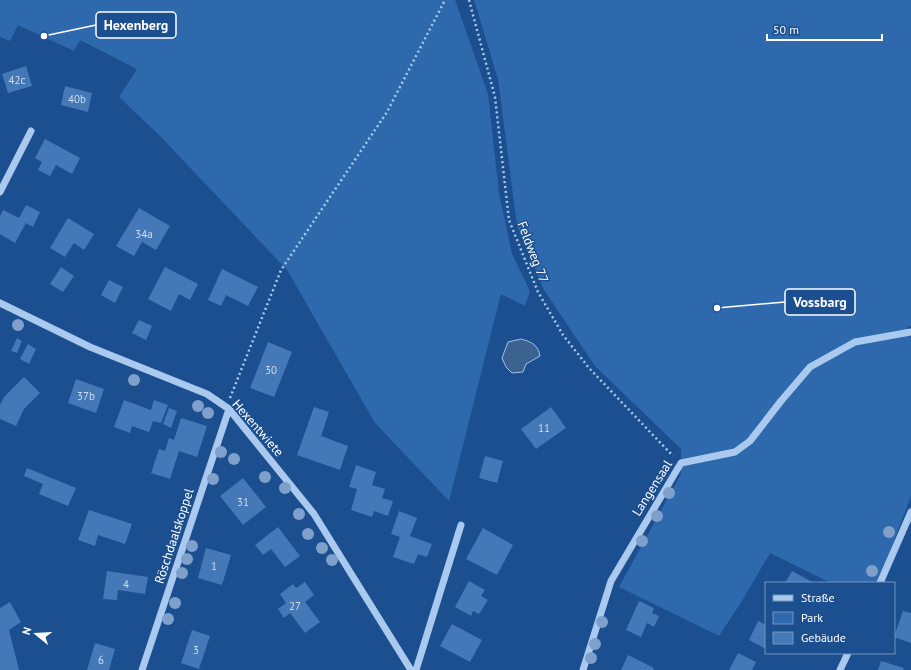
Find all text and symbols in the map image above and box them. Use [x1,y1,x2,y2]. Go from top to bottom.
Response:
callout: Hexenberg [96,12,176,38]
text: Hexenberg [104,16,168,34]
scale bar [767,16,882,42]
text: 50 m [773,22,799,37]
house number: 42c [9,73,26,87]
house number: 40b [68,92,86,106]
street label: Feldweg 77 [513,219,553,285]
house number: 34a [135,227,153,241]
callout: Vossbarg [785,289,855,315]
text: Vossbarg [792,293,847,311]
house number: 30 [265,363,277,377]
house number: 37b [77,389,95,403]
street label: Hexentwiete [229,396,287,460]
house number: 11 [538,421,550,435]
street label: Langensaal [628,457,676,519]
street label: Röschdaalskoppel [151,486,197,586]
house number: 31 [237,495,249,509]
house number: 1 [211,559,217,573]
house number: 4 [123,577,129,591]
legend [765,582,895,654]
text: Straße [801,590,835,605]
house number: 27 [289,599,301,613]
text: Park [801,610,823,625]
north arrow [16,614,56,654]
text: N [19,625,34,637]
text: Gebäude [801,630,846,645]
house number: 3 [193,643,199,657]
house number: 6 [98,653,104,667]

